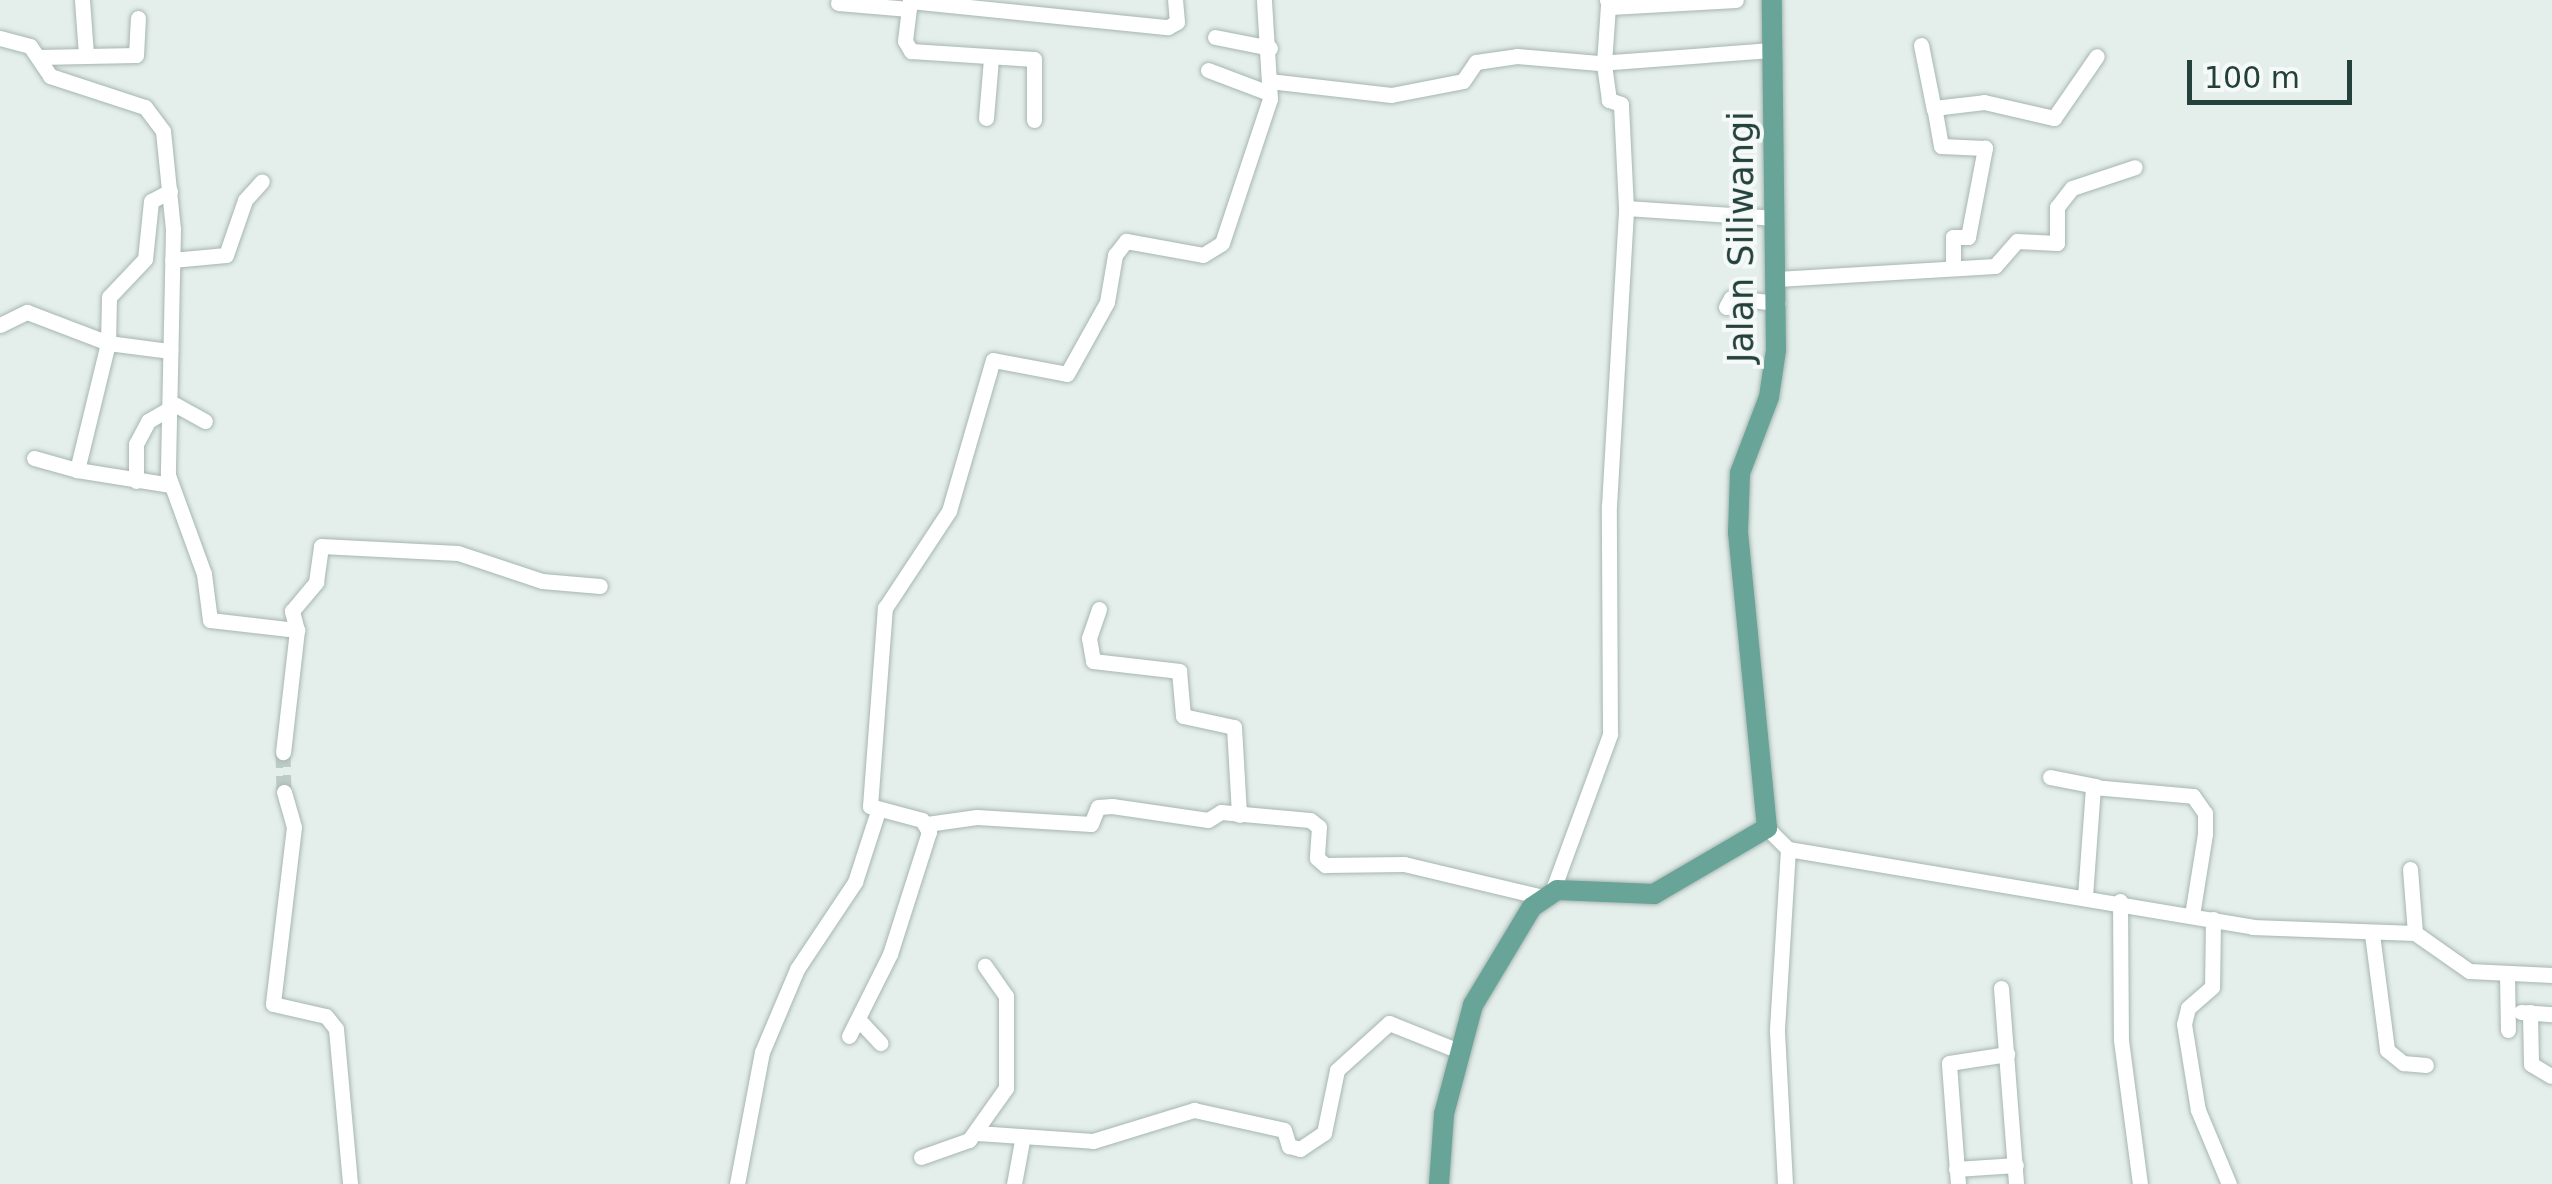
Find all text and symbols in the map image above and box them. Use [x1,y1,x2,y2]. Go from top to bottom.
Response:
scale bar [2192,40,2357,102]
text: 100 m [2204,60,2300,95]
street label: Jalan Siliwangi [1720,111,1762,363]

